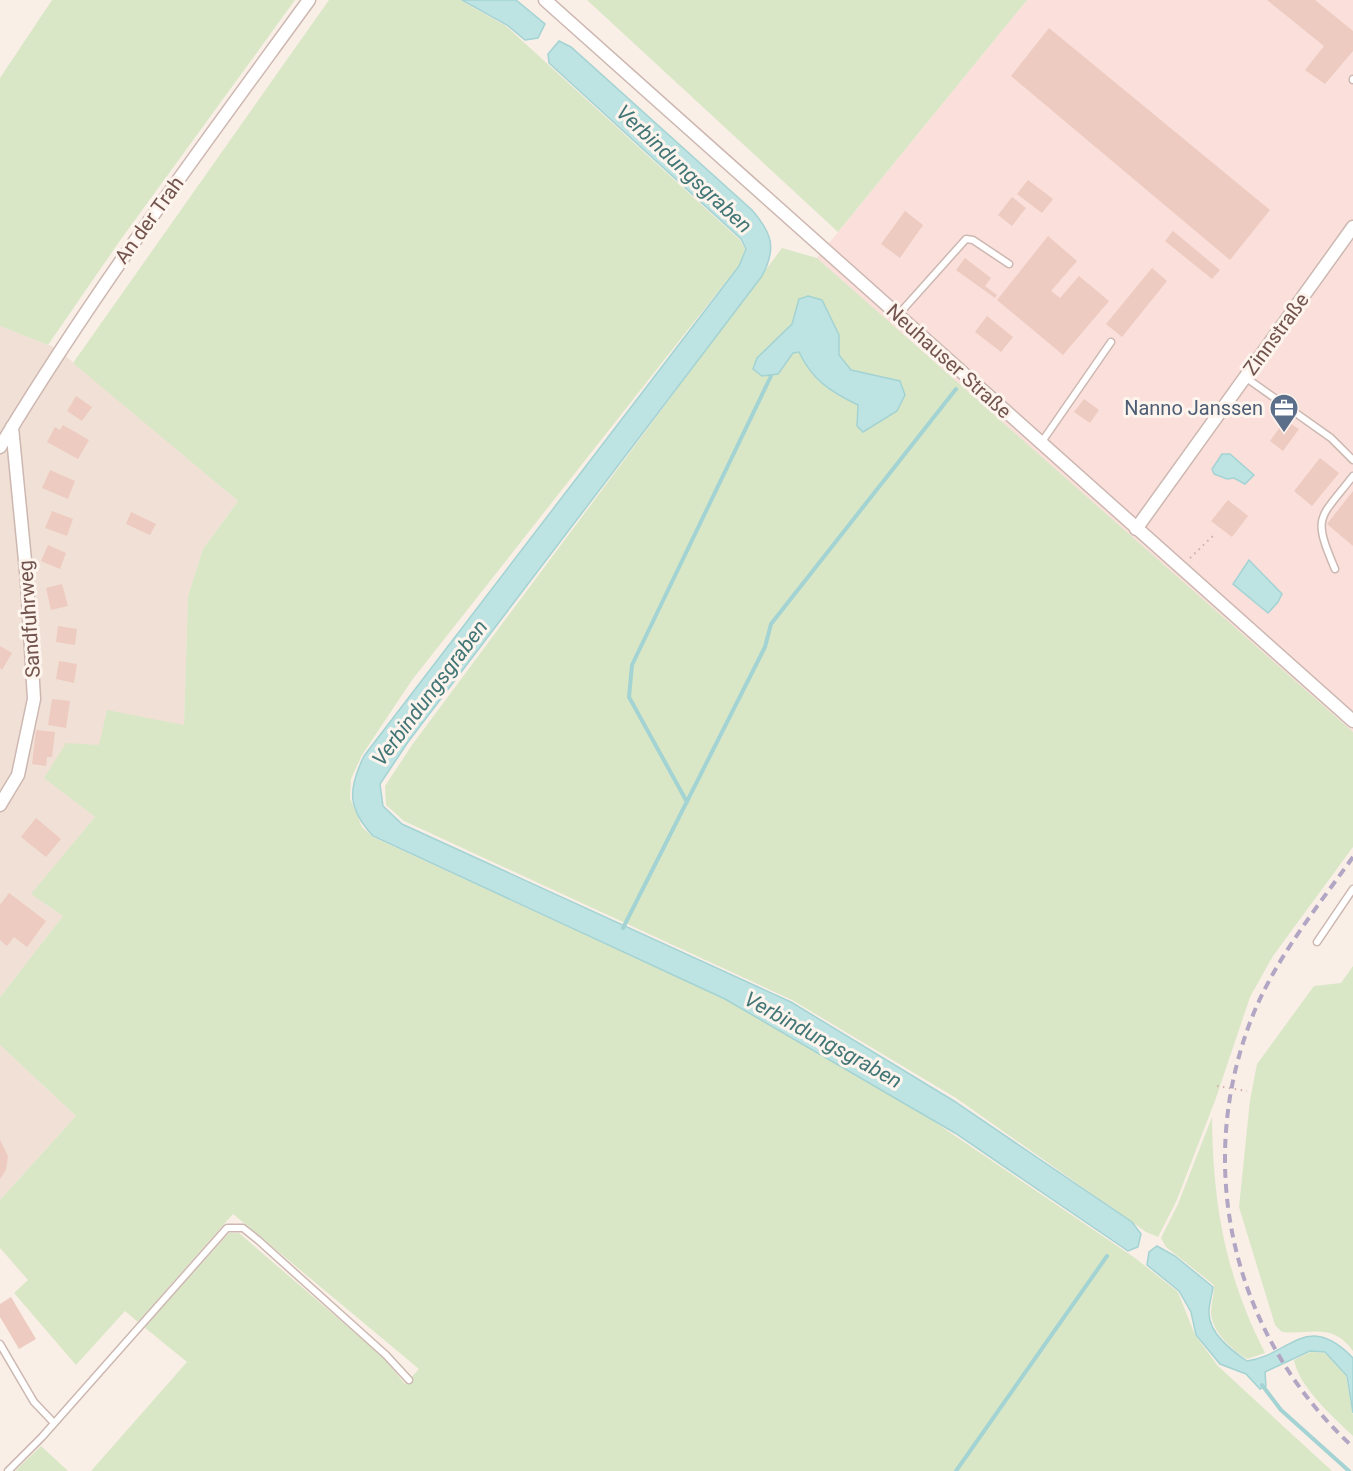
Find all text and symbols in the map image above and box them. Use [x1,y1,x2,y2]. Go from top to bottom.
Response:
water label: Verbindungsgraben [611,100,757,238]
street label: An der Trah [109,172,189,268]
street label: Zinnstraße [1238,288,1314,380]
street label: Neuhauser Straße [882,299,1016,423]
office icon: Nanno Janssen [1268,392,1300,434]
place label: Nanno Janssen [1124,396,1263,420]
street label: Sandfuhrweg [13,559,45,679]
water label: Verbindungsgraben [367,615,493,771]
water label: Verbindungsgraben [740,987,906,1093]

